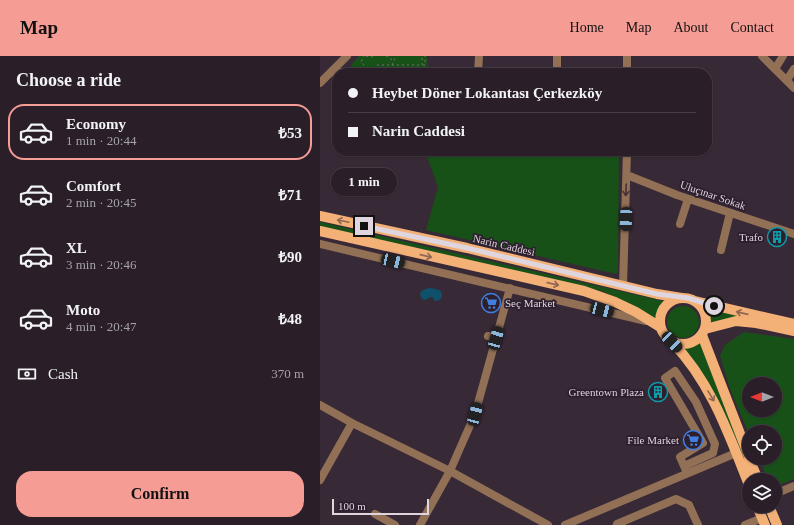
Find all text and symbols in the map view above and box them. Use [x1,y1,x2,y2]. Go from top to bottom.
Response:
text: Map [20,17,58,38]
text: Home [570,20,604,35]
text: Map [626,20,651,35]
text: About [673,20,708,35]
text: Contact [730,20,774,35]
text: Choose a ride [16,70,121,90]
text: Heybet Döner Lokantası Çerkezköy [372,85,602,101]
icon: car [18,114,54,150]
text: Economy [66,116,126,132]
text: Narin Caddesi [372,123,465,139]
text: ₺53 [278,125,302,141]
text: 1 min · 20:44 [66,133,136,148]
callout: 1 min [331,168,397,196]
text: 1 min [348,174,380,189]
icon: car [18,176,54,212]
text: Comfort [66,178,121,194]
street label: Uluçınar Sokak [679,178,748,212]
one-way arrow [623,183,630,196]
text: ₺71 [278,187,302,203]
text: 2 min · 20:45 [66,195,136,210]
car [620,207,632,231]
one-way arrow [337,216,350,224]
route end [355,217,373,235]
building icon: Trafo [766,226,788,248]
place label: Trafo [739,231,763,243]
street label: Narin Caddesi [472,232,536,258]
icon: car [18,238,54,274]
text: XL [66,240,87,256]
text: ₺90 [278,249,302,265]
car [380,252,406,270]
one-way arrow [419,252,432,260]
text: 3 min · 20:46 [66,257,136,272]
one-way arrow [546,281,559,289]
supermarket icon: Seç Market [480,292,502,314]
place label: Seç Market [505,297,555,309]
route start [705,297,723,315]
icon: car [18,300,54,336]
car [589,301,615,319]
text: Moto [66,302,100,318]
one-way arrow [736,308,749,316]
text: ₺48 [278,311,302,327]
text: 4 min · 20:47 [66,319,136,334]
car [487,325,505,351]
car [659,329,685,355]
icon: cash [16,363,38,385]
text: Cash [48,366,78,382]
text: 370 m [271,366,304,381]
north arrow [742,377,782,417]
map controls [742,377,782,513]
building icon: Greentown Plaza [647,381,669,403]
place label: Greentown Plaza [569,386,644,398]
one-way arrow [708,390,716,402]
car [466,401,484,427]
button: locate [742,425,782,465]
supermarket icon: File Market [682,429,704,451]
place label: File Market [627,434,679,446]
button: Confirm [16,471,304,517]
button: layers [742,473,782,513]
scale bar [332,497,429,516]
text: 100 m [338,500,366,512]

